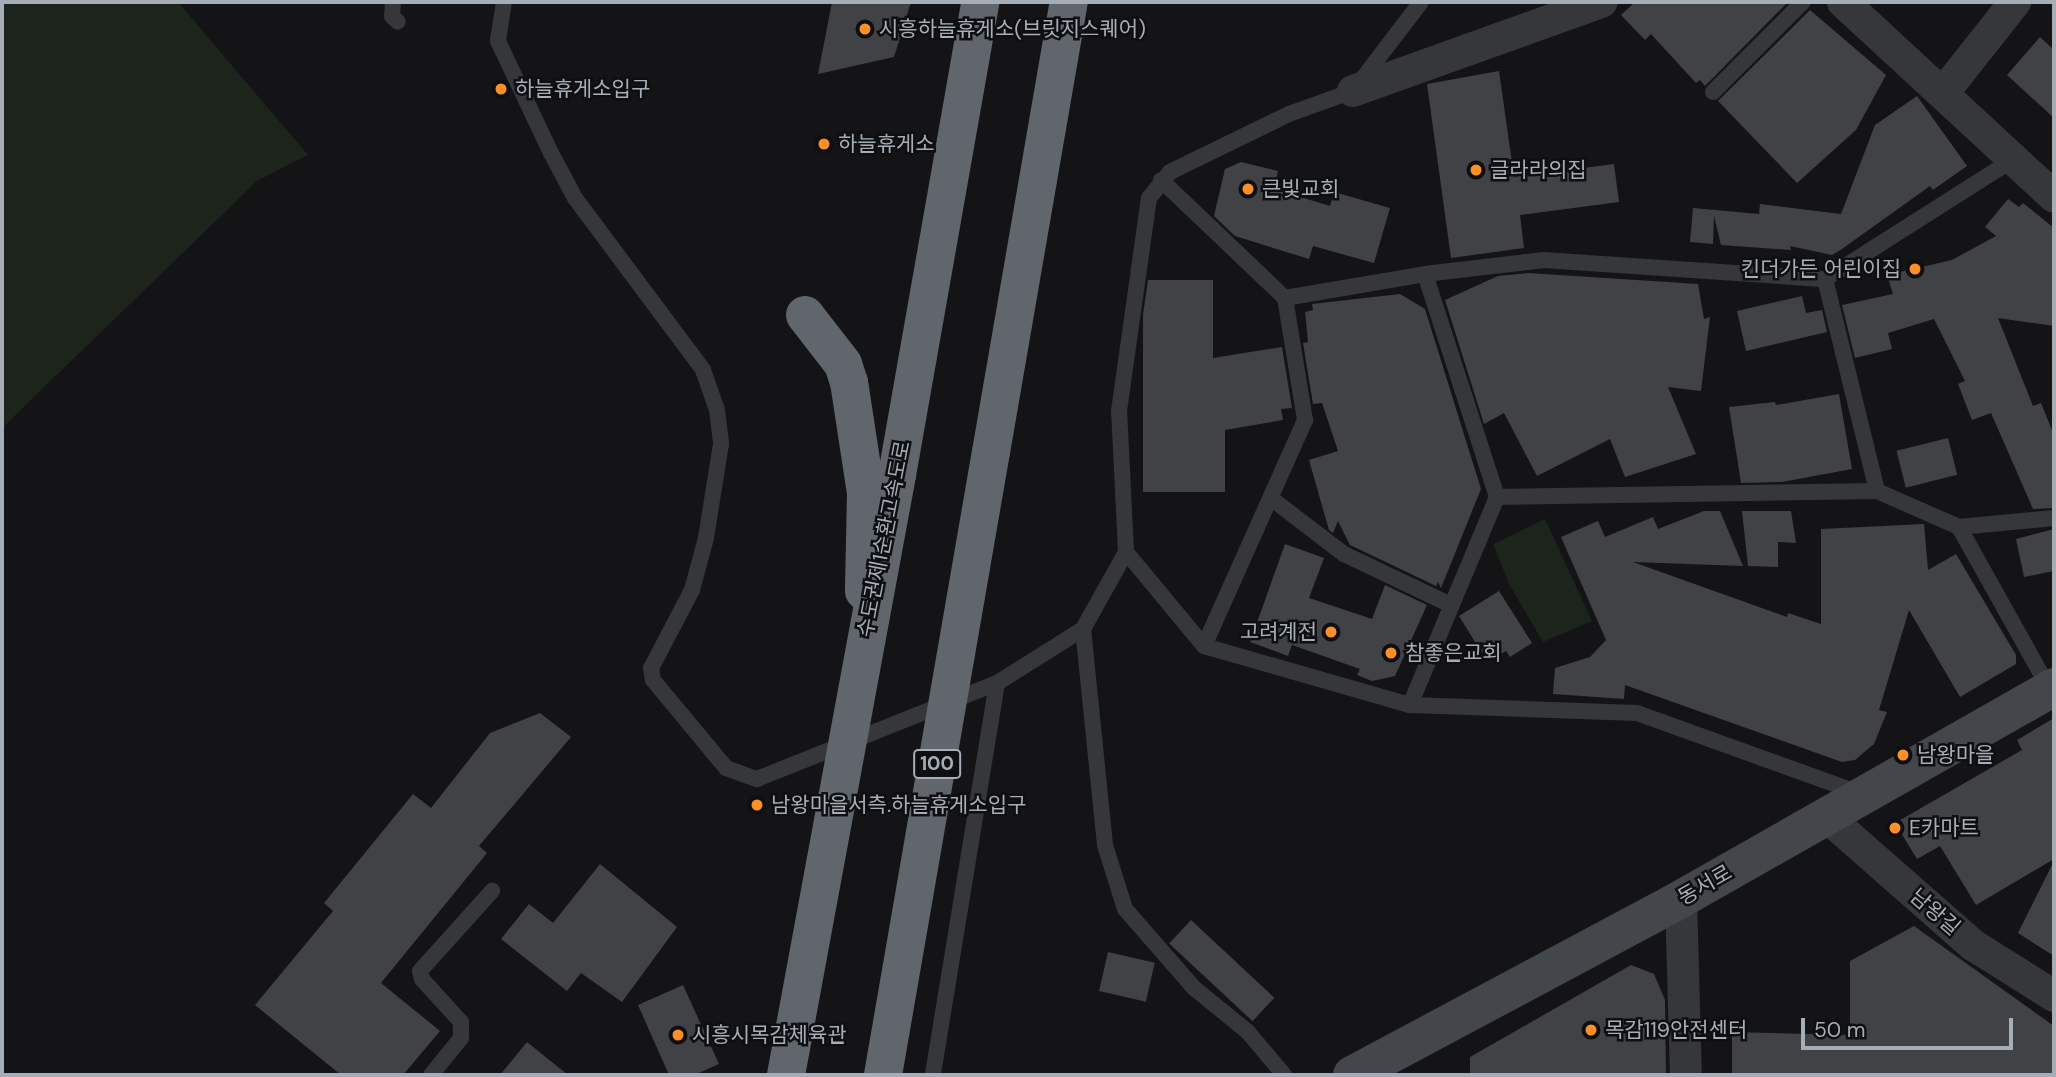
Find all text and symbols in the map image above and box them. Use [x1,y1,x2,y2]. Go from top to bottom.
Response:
place label: 시흥하늘휴게소(브릿지스퀘어) [879,16,1146,42]
marker: 시흥하늘휴게소(브릿지스퀘어) [857,21,873,37]
place label: 하늘휴게소입구 [515,76,650,102]
marker: 하늘휴게소입구 [493,81,509,97]
place label: 하늘휴게소 [838,131,935,157]
marker: 하늘휴게소 [816,136,832,152]
place label: 글라라의집 [1490,157,1587,183]
marker: 글라라의집 [1468,162,1484,178]
place label: 큰빛교회 [1262,176,1339,202]
marker: 큰빛교회 [1240,181,1256,197]
place label: 킨더가든 어린이집 [1741,256,1901,282]
marker: 킨더가든 어린이집 [1907,261,1923,277]
street label: 수도권제1순환고속도로 [853,439,915,639]
place label: 고려계전 [1240,619,1317,645]
marker: 고려계전 [1323,624,1339,640]
place label: 참좋은교회 [1405,640,1502,666]
marker: 참좋은교회 [1383,645,1399,661]
place label: 남왕마을 [1917,742,1994,768]
marker: 남왕마을 [1895,747,1911,763]
road number: 100 [912,748,962,779]
place label: 남왕마을서측.하늘휴게소입구 [771,792,1026,818]
marker: 남왕마을서측.하늘휴게소입구 [749,797,765,813]
place label: E카마트 [1909,815,1979,841]
marker: E카마트 [1887,820,1903,836]
street label: 동서로 [1674,860,1736,910]
street label: 남왕길 [1905,883,1965,941]
scale bar [1804,1004,2016,1048]
text: 50 m [1814,1016,1865,1044]
place label: 목감119안전센터 [1605,1017,1747,1043]
place label: 시흥시목감체육관 [692,1022,847,1048]
marker: 목감119안전센터 [1583,1022,1599,1038]
marker: 시흥시목감체육관 [670,1027,686,1043]

